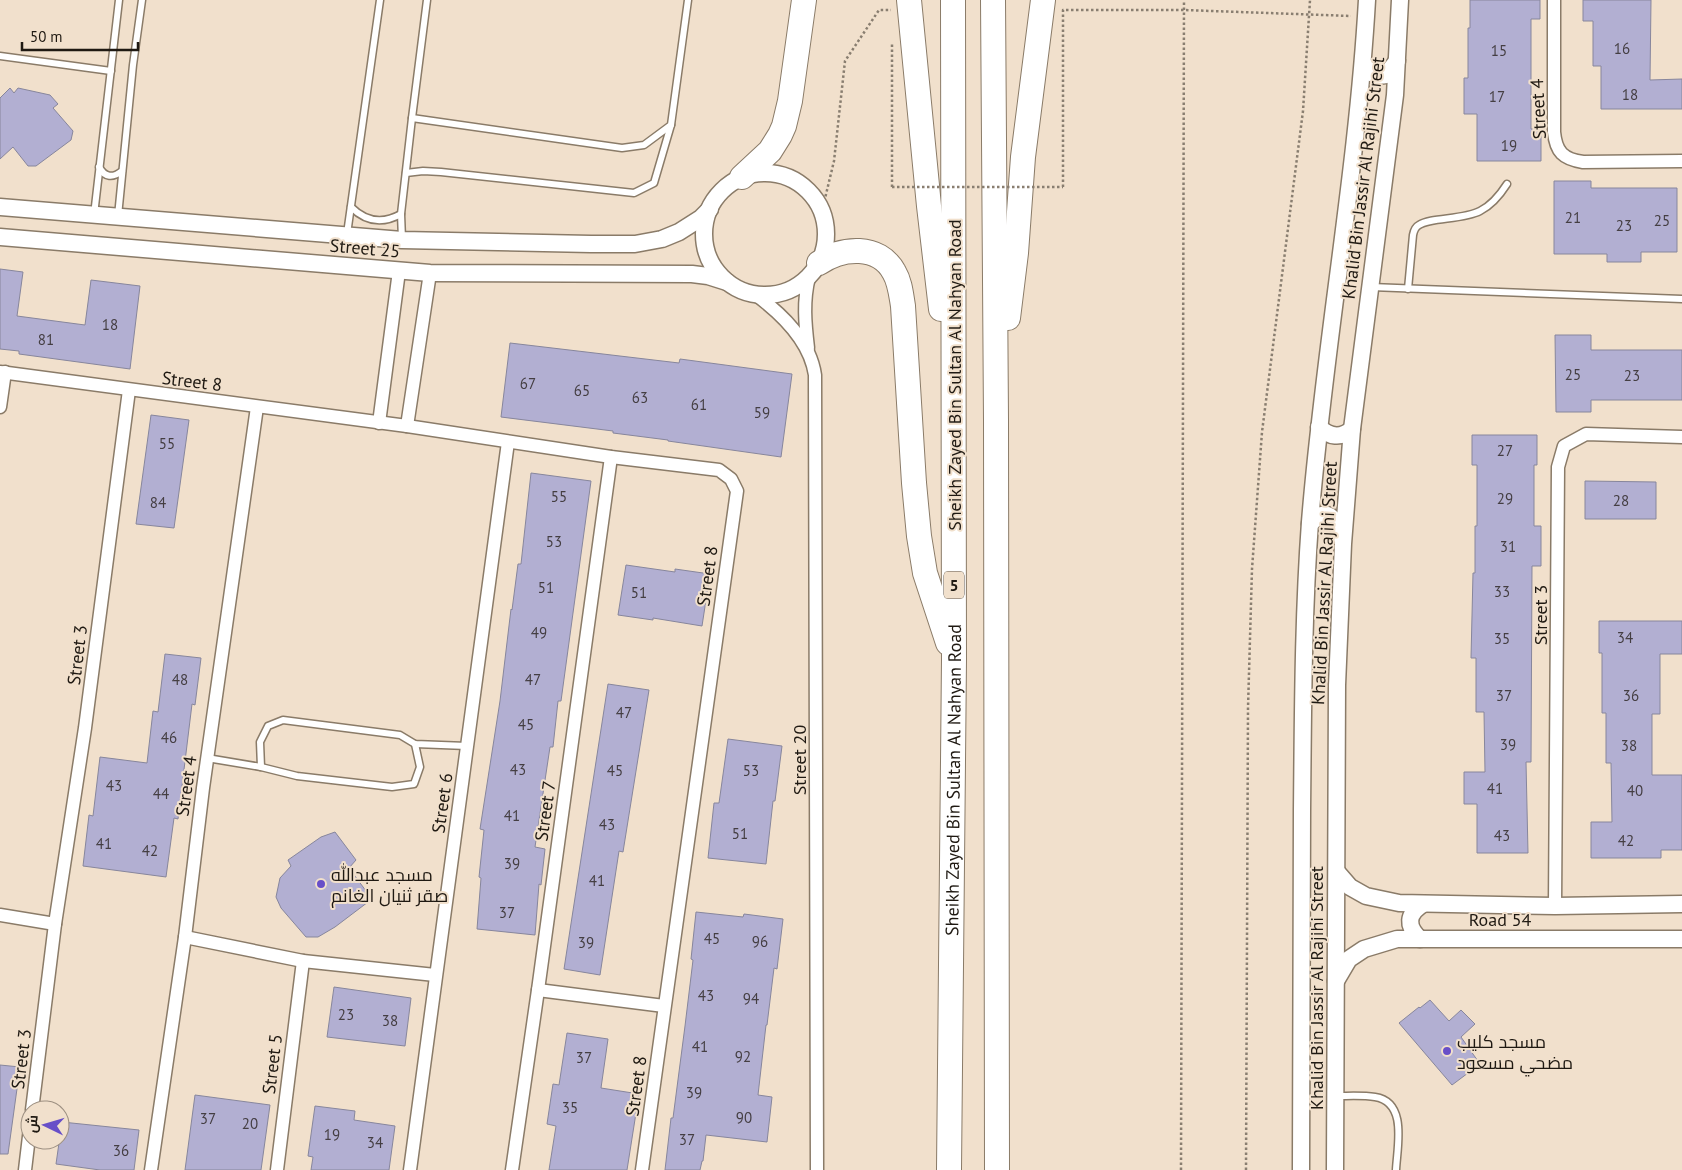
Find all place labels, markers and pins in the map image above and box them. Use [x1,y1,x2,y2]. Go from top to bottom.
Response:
place label: مسجد عبدالله صقر ثنيان الغانم [331,863,448,908]
marker: مسجد عبدالله صقر ثنيان الغانم [315,878,327,890]
place label: مسجد كليب مضحي مسعود [1457,1030,1573,1077]
marker: مسجد كليب مضحي مسعود [1441,1045,1453,1057]

